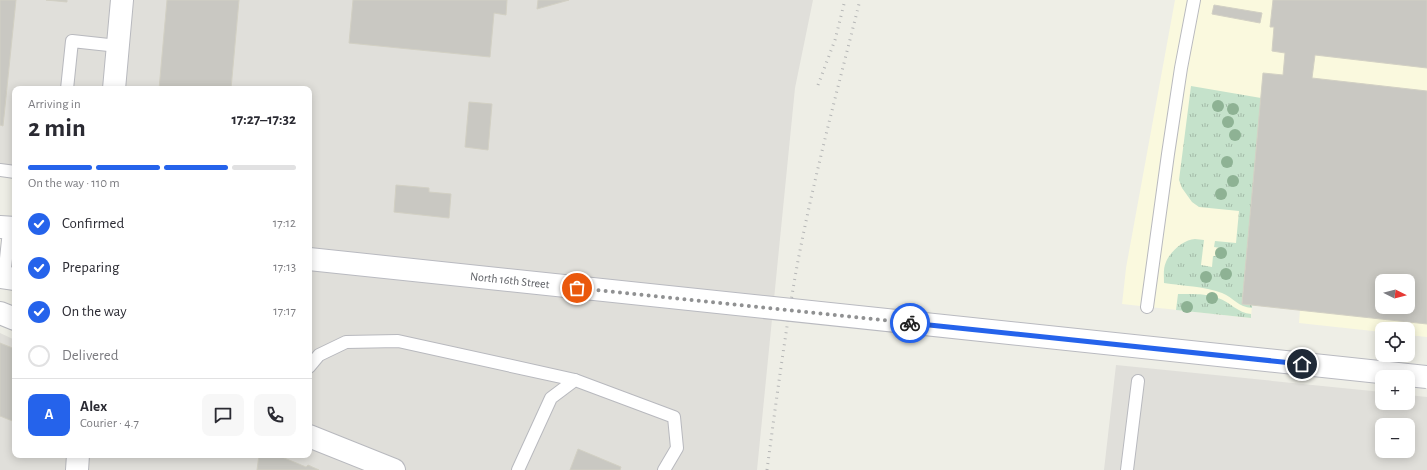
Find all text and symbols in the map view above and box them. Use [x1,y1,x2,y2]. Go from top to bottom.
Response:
text: Arriving in [28,98,81,111]
text: 17:27–17:32 [231,112,296,127]
text: 2 min [28,115,86,141]
text: On the way · 110 m [28,177,120,190]
icon: check [28,213,50,235]
text: Confirmed [62,216,124,231]
text: 17:12 [273,217,296,230]
icon: check [28,257,50,279]
text: Preparing [62,260,119,275]
text: 17:13 [273,261,296,274]
street label: North 16th Street [470,270,550,290]
pin [560,271,594,305]
north arrow [1375,274,1415,314]
map controls [1375,274,1415,458]
icon: bag [566,277,588,299]
icon: check [28,301,50,323]
courier [890,303,930,343]
text: On the way [62,304,127,319]
text: 17:17 [273,305,296,318]
icon: bike [899,312,921,334]
button: locate [1375,322,1415,362]
pin [1285,347,1319,381]
text: Delivered [62,348,119,363]
icon: home [1291,353,1313,375]
button: + [1375,370,1415,410]
button: chat [202,394,244,436]
button: phone [254,394,296,436]
text: Alex [80,399,107,414]
text: A [44,407,54,422]
text: Courier · 4.7 [80,417,139,430]
button: − [1375,418,1415,458]

